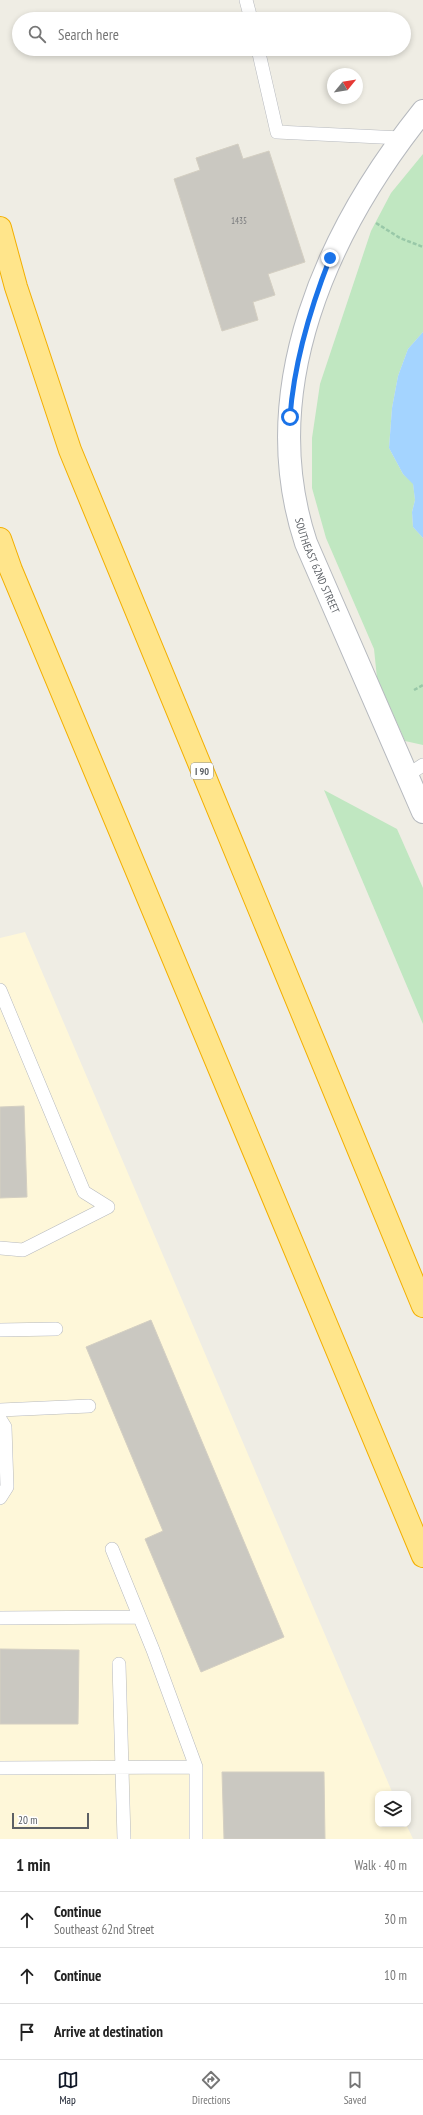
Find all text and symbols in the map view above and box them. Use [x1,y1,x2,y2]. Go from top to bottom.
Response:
search box [12,12,411,56]
icon: search [26,23,48,45]
text: Search here [58,25,119,44]
north arrow [327,68,363,104]
house number: 1435 [231,215,247,226]
route end [321,249,339,267]
route start [281,408,299,426]
street label: SOUTHEAST 62ND STREET [292,516,343,616]
road number: I 90 [191,763,213,779]
map controls [375,1791,411,1827]
button: layers [375,1791,411,1827]
scale bar [12,1811,89,1830]
text: 20 m [18,1813,37,1827]
text: 1 min [16,1854,50,1876]
text: Walk · 40 m [355,1857,407,1874]
text: Continue [54,1902,101,1921]
icon: ahead [16,1909,38,1931]
text: 30 m [384,1911,407,1928]
text: Southeast 62nd Street [54,1921,154,1938]
icon: ahead [16,1965,38,1987]
text: Continue [54,1966,101,1985]
text: 10 m [384,1967,407,1984]
icon: arrive [16,2021,38,2043]
text: Arrive at destination [54,2022,163,2041]
tab: Map [57,2069,79,2107]
tab: Directions [192,2069,230,2107]
tab: Saved [344,2069,366,2107]

